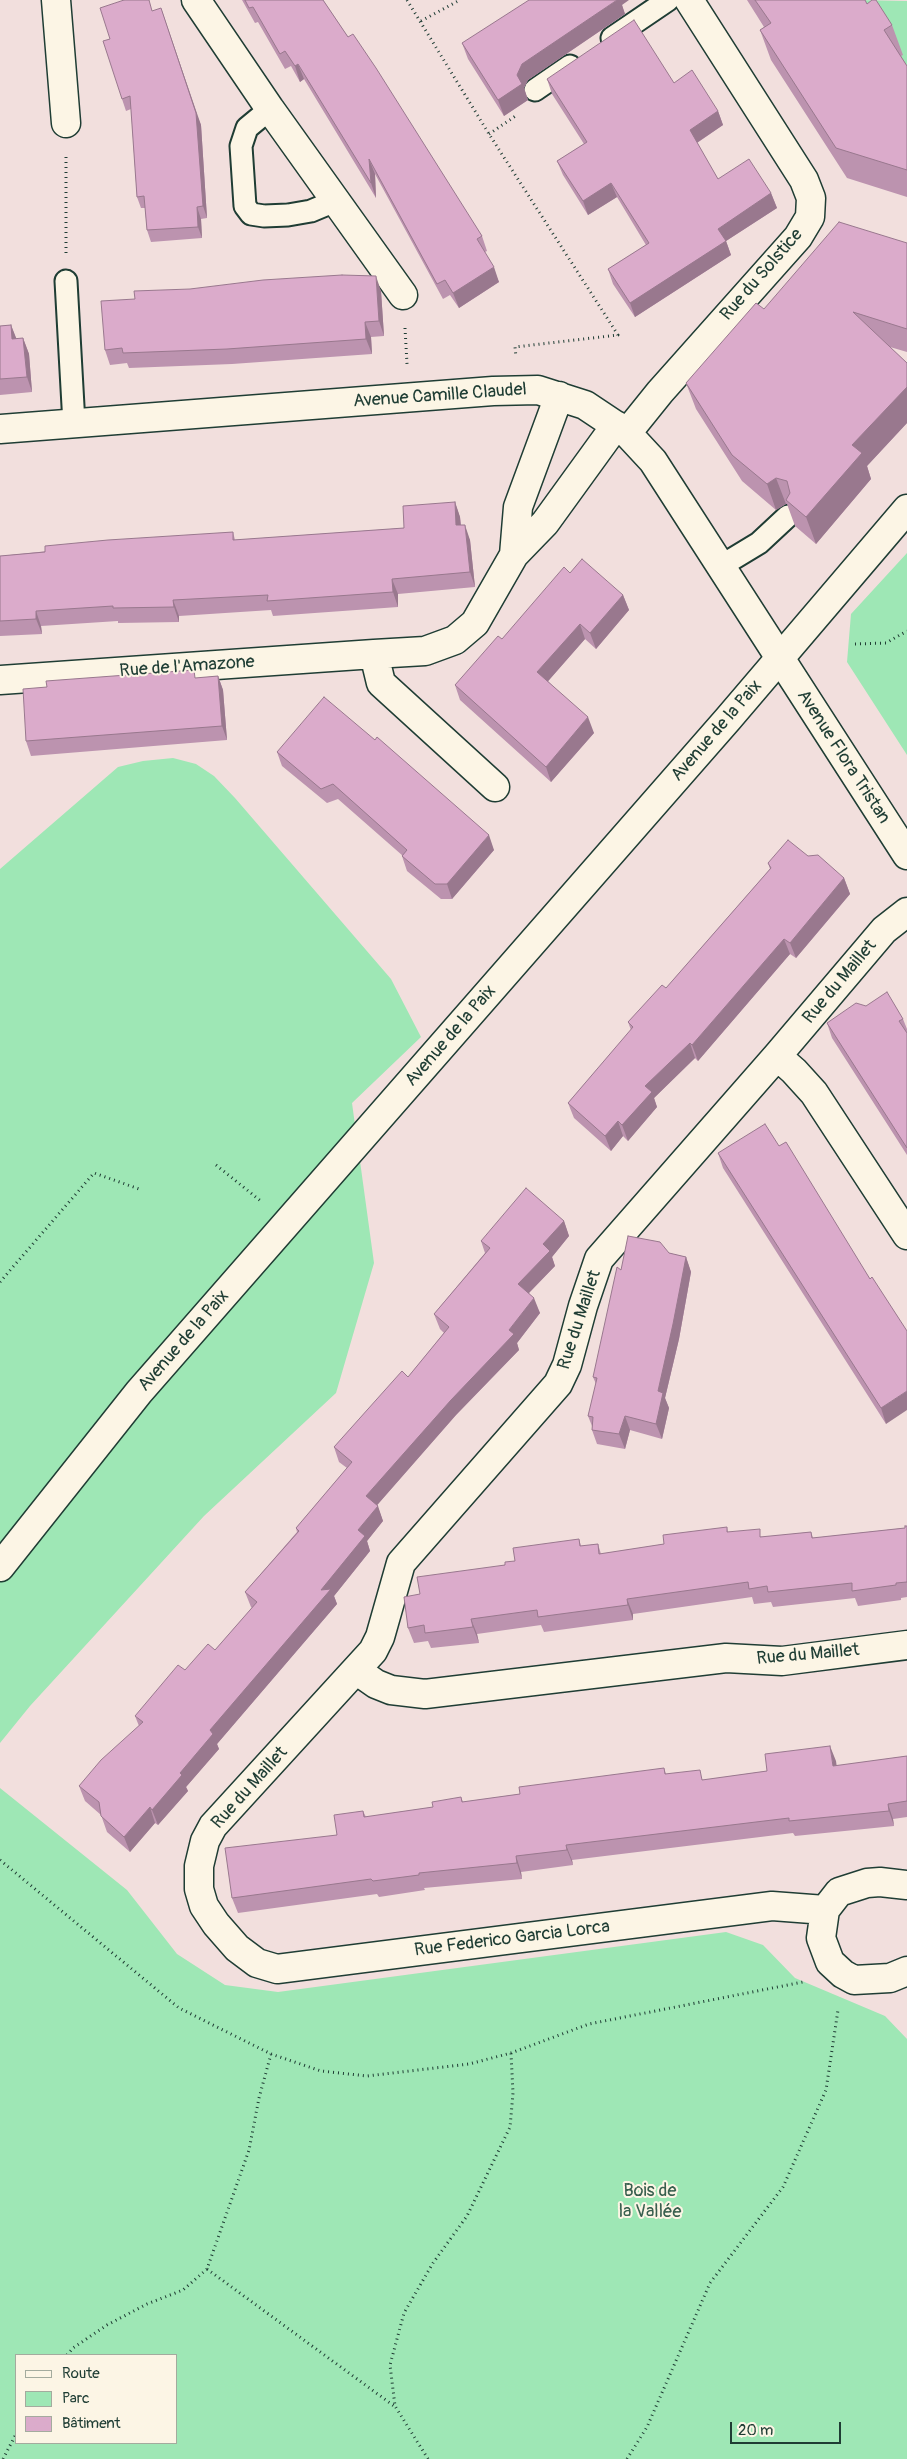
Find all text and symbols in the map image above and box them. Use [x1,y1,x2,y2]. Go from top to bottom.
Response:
street label: Rue du Solstice [716,225,808,325]
street label: Avenue Camille Claudel [353,379,527,413]
street label: Rue de l'Amazone [119,652,255,682]
street label: Avenue de la Paix [667,676,767,786]
street label: Avenue Flora Tristan [792,686,894,828]
street label: Rue du Maillet [799,936,881,1028]
street label: Avenue de la Paix [401,981,501,1091]
street label: Rue du Maillet [554,1268,606,1372]
street label: Avenue de la Paix [134,1286,234,1396]
street label: Rue du Maillet [756,1640,860,1670]
street label: Rue du Maillet [207,1742,293,1834]
street label: Rue Federico Garcia Lorca [413,1916,611,1962]
park label: Bois de la Vallée [619,2180,681,2222]
legend [15,2354,178,2444]
text: Route [62,2364,100,2383]
text: Parc [62,2389,90,2408]
scale bar [732,2412,843,2444]
text: Bâtiment [62,2414,121,2433]
text: 20 m [738,2421,773,2440]

